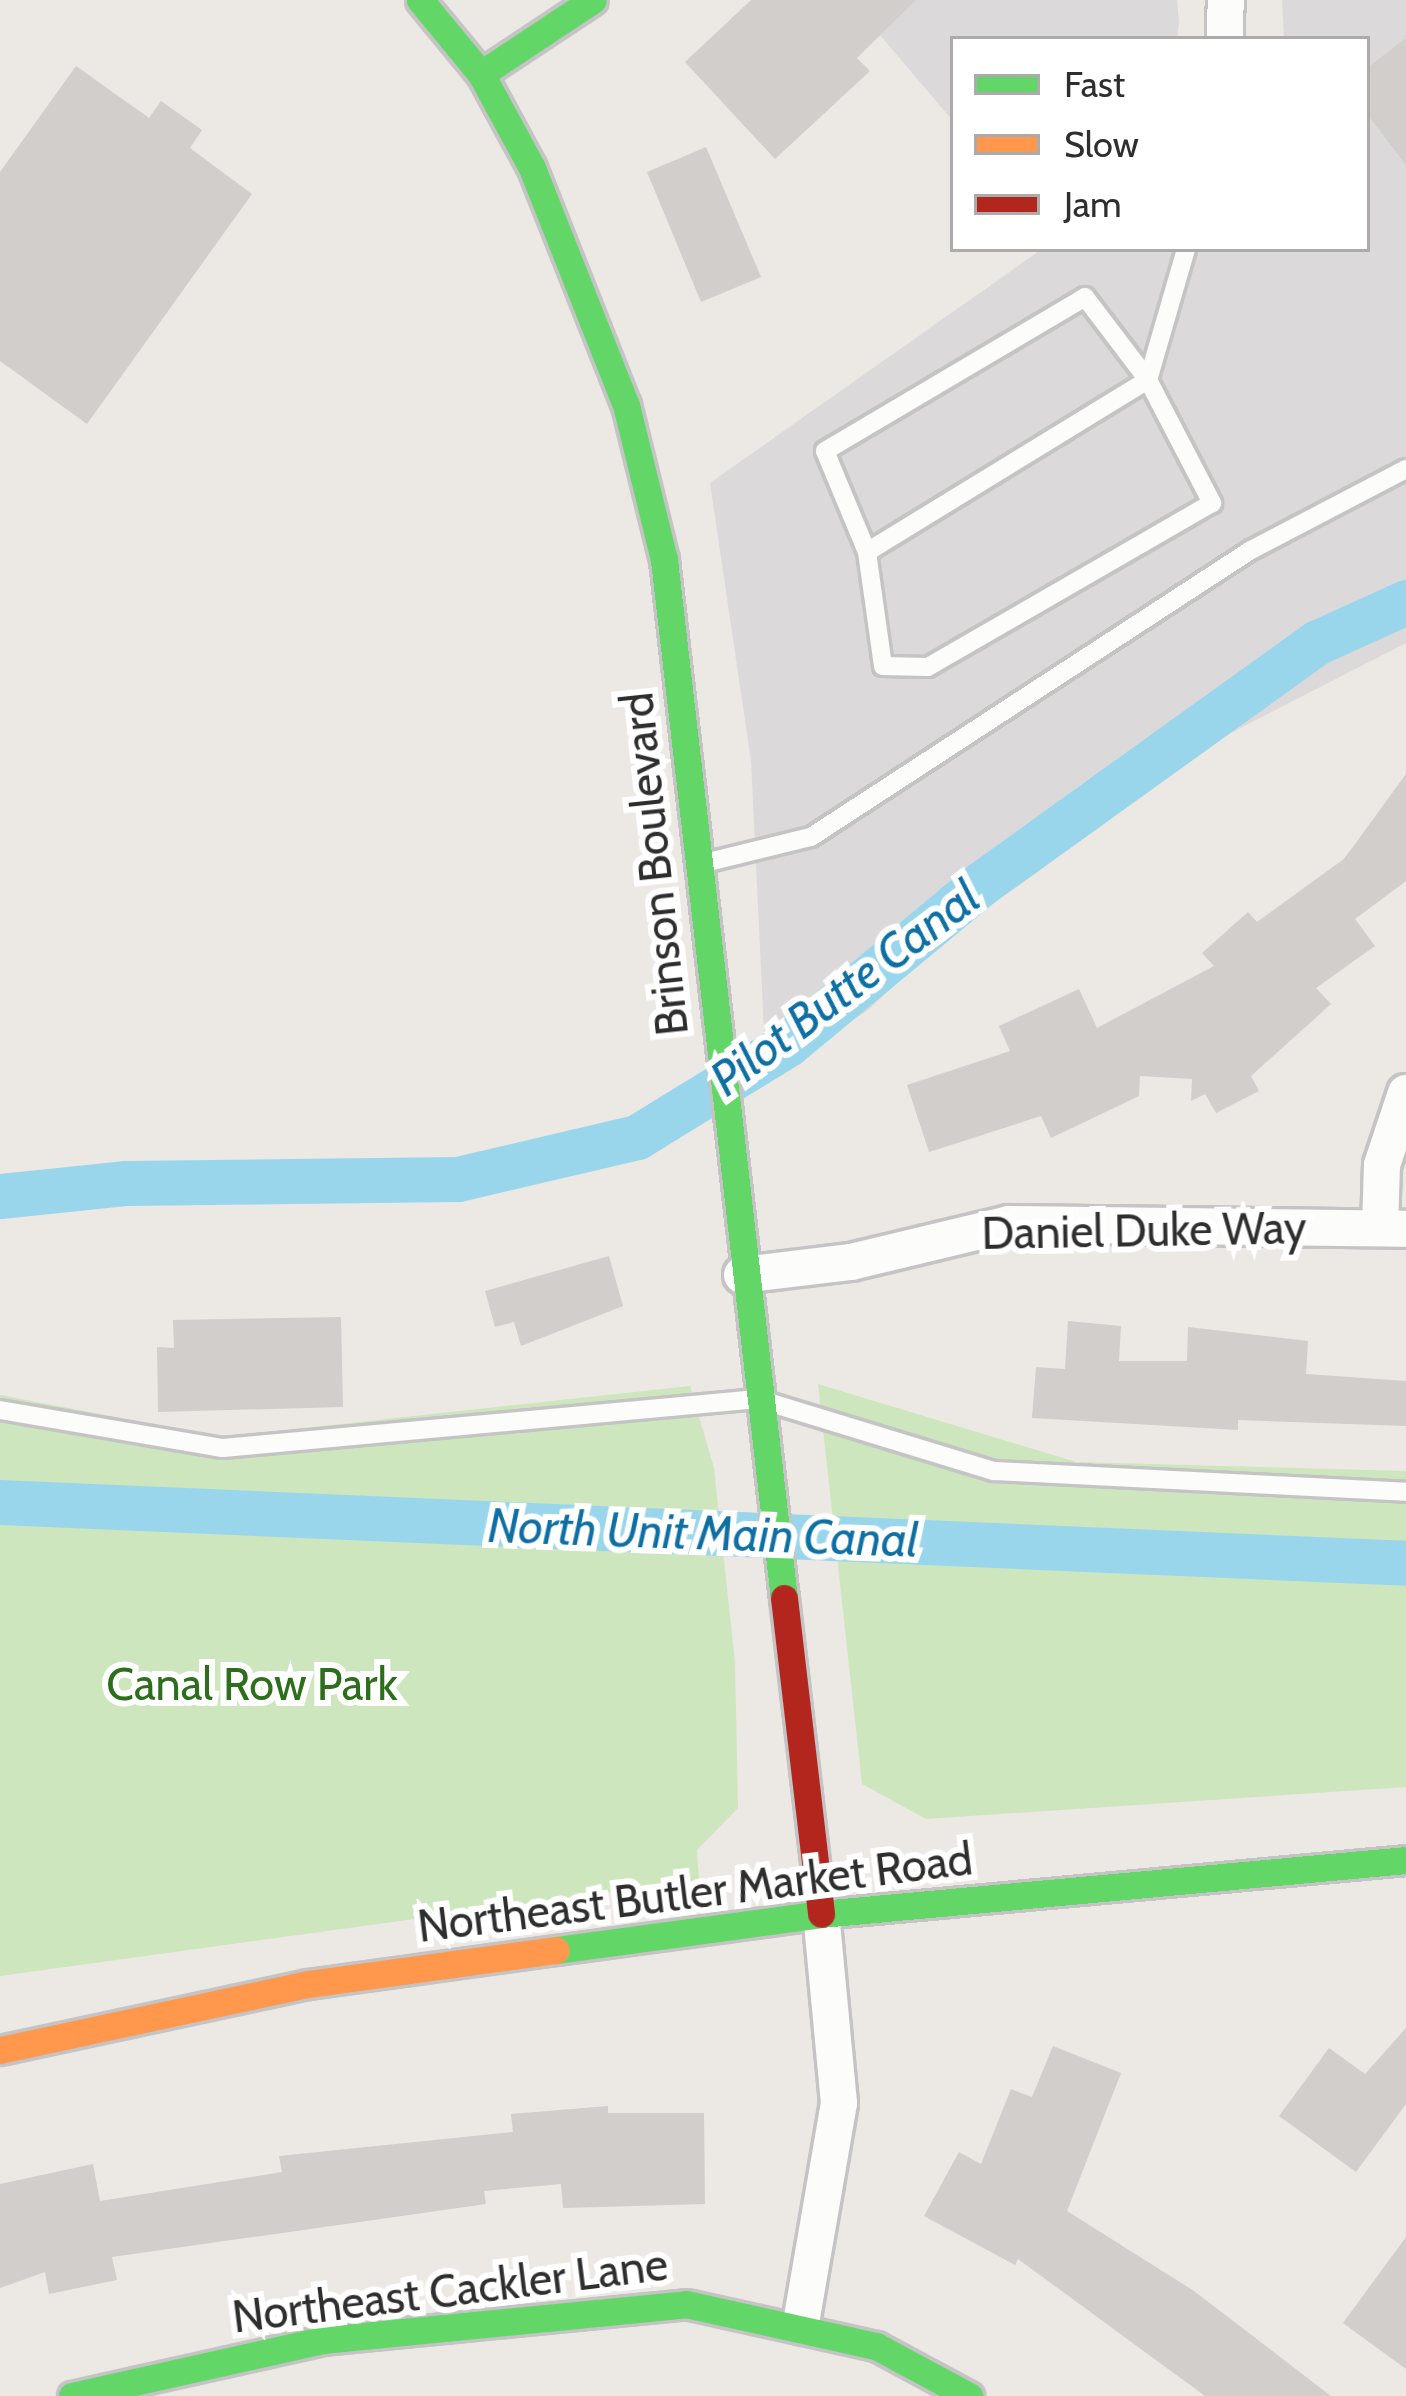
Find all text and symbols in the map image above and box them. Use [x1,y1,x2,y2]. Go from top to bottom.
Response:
legend [950,36,1370,252]
text: Fast [1064,62,1125,106]
text: Slow [1064,122,1139,166]
text: Jam [1064,182,1122,226]
street label: Brinson Boulevard [610,690,700,1038]
water label: Pilot Butte Canal [699,868,991,1108]
street label: Daniel Duke Way [981,1201,1307,1261]
water label: North Unit Main Canal [487,1497,919,1569]
park label: Canal Row Park [106,1658,398,1712]
street label: Northeast Butler Market Road [415,1832,975,1954]
street label: Northeast Cackler Lane [229,2238,671,2344]

